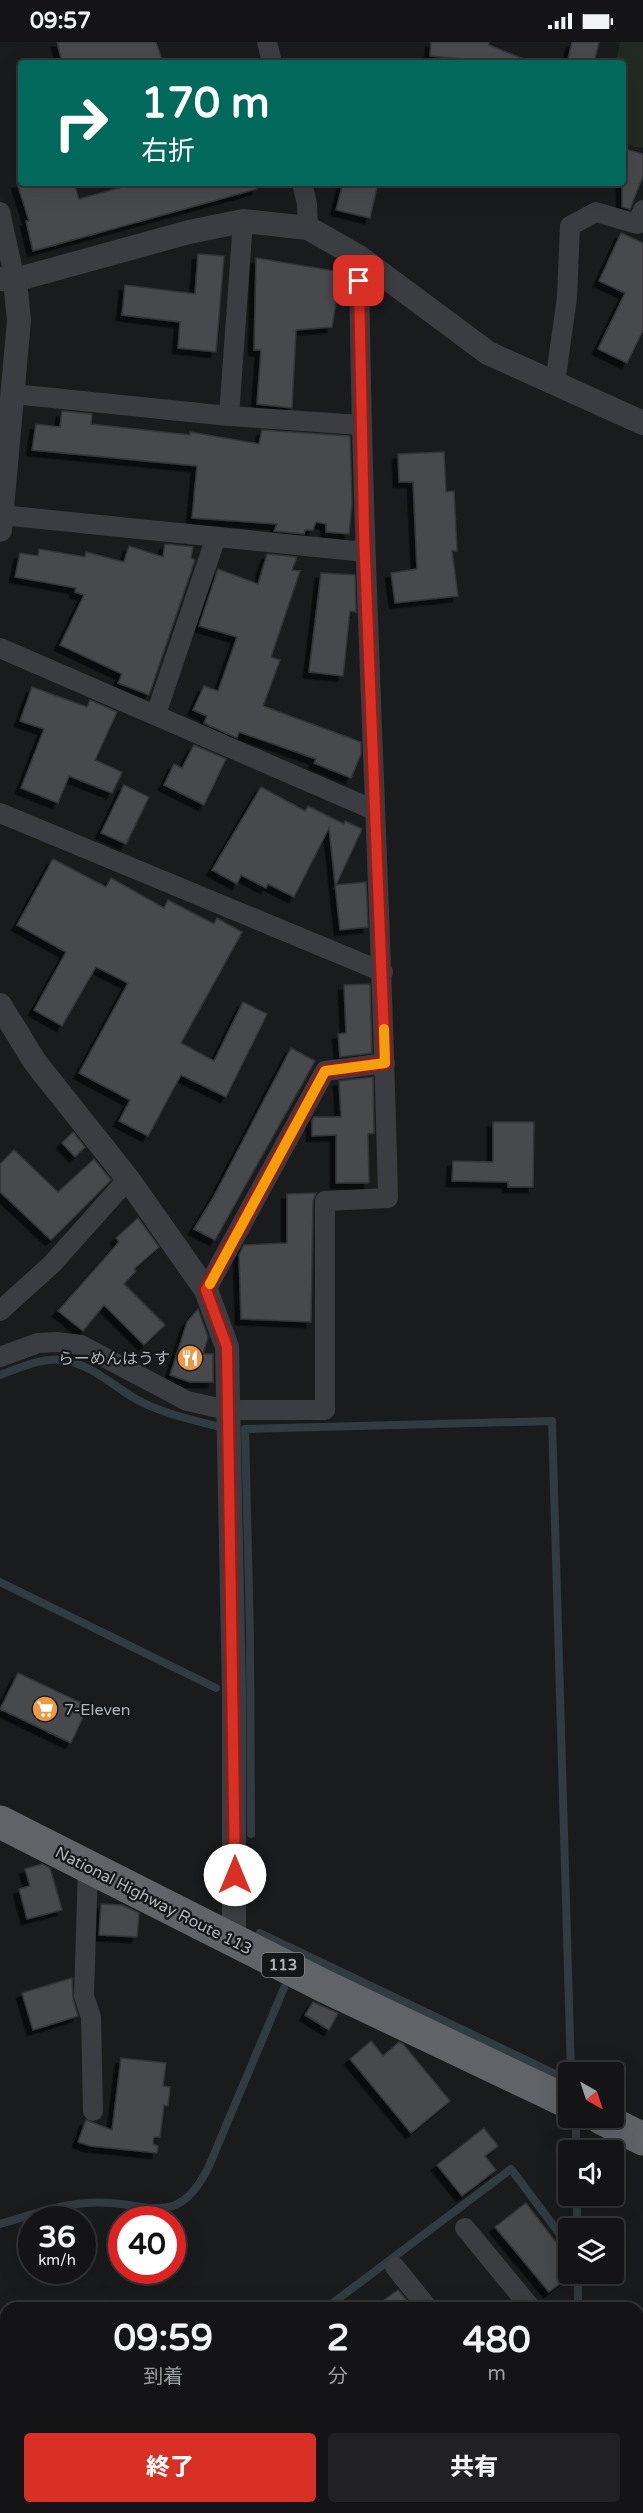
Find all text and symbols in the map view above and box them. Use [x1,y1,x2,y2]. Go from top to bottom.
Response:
text: 09:57 [30,8,91,34]
text: 170 m [141,78,270,129]
icon: right [42,84,120,162]
text: 右折 [141,135,195,168]
pin [333,255,384,306]
icon: arrive [342,264,375,297]
restaurant icon: らーめんはうす [175,1343,205,1373]
place label: らーめんはうす [58,1349,170,1369]
supermarket icon: 7-Eleven [30,1694,60,1724]
place label: 7-Eleven [64,1700,131,1720]
street label: National Highway Route 113 [52,1842,255,1959]
position arrow [203,1843,267,1907]
road number: 113 [262,1953,304,1977]
north arrow [558,2062,624,2128]
map controls [558,2062,624,2284]
button: sound [558,2140,624,2206]
speed limit sign: 40 [108,2206,186,2284]
button: layers [558,2218,624,2284]
text: 36 [38,2219,76,2256]
text: km/h [38,2251,76,2269]
text: 09:59 [113,2317,213,2360]
text: 2 [327,2317,349,2360]
text: 480 [463,2319,531,2362]
text: m [487,2362,506,2386]
text: 到着 [143,2365,183,2389]
text: 分 [328,2365,348,2389]
button: 終了 [24,2433,316,2502]
button: 共有 [328,2433,620,2502]

